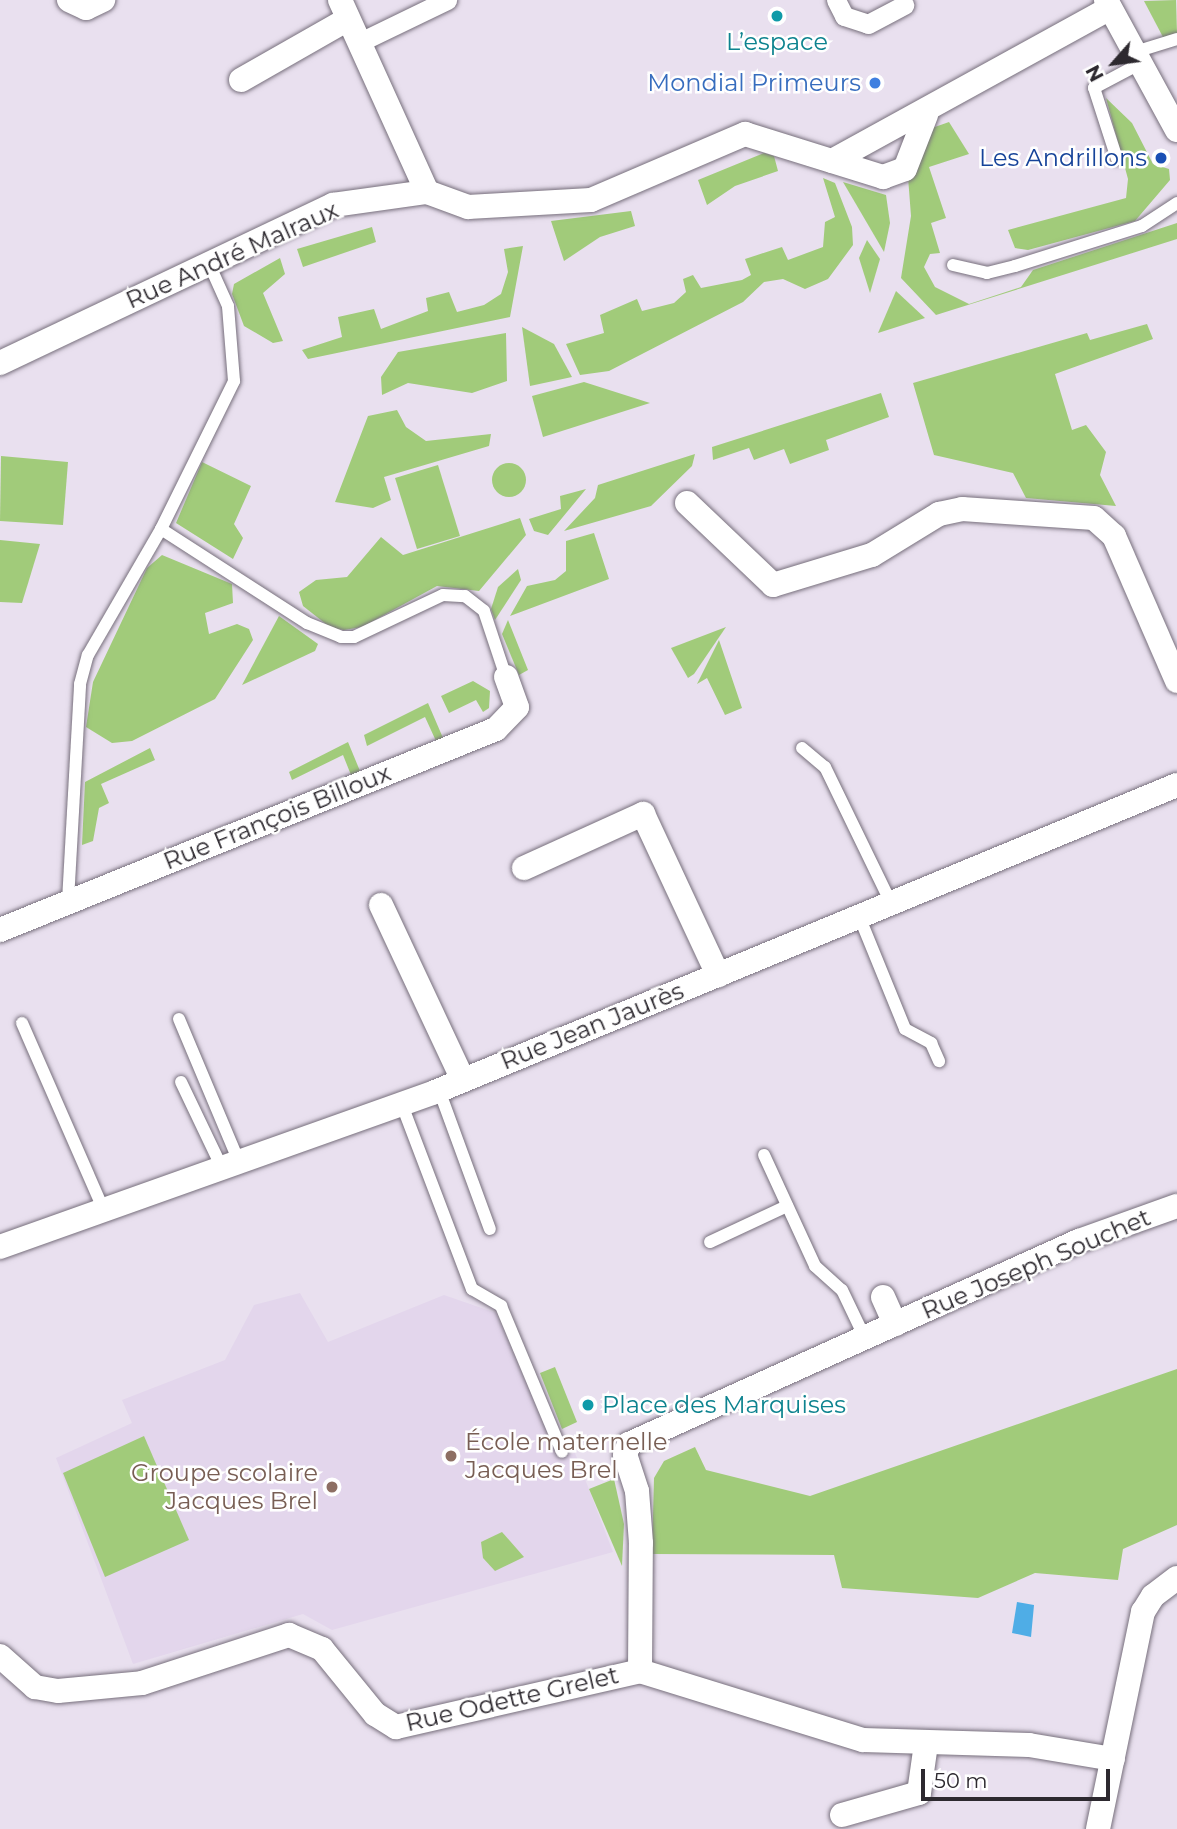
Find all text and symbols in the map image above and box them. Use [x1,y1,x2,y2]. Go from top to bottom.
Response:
marker: L’espace [769,8,785,24]
place label: L’espace [726,28,828,56]
north arrow [1079,28,1149,98]
text: N [1081,61,1109,85]
place label: Mondial Primeurs [647,69,861,97]
marker: Mondial Primeurs [867,75,883,91]
place label: Les Andrillons [979,144,1147,172]
marker: Les Andrillons [1153,150,1169,166]
street label: Rue André Malraux [121,195,343,315]
street label: Rue François Billoux [159,758,395,876]
street label: Rue Jean Jaurès [496,976,688,1076]
street label: Rue Joseph Souchet [917,1203,1155,1325]
place label: Place des Marquises [602,1391,846,1419]
marker: Place des Marquises [580,1397,596,1413]
place label: École maternelle Jacques Brel [465,1428,667,1484]
marker: École maternelle Jacques Brel [443,1448,459,1464]
place label: Groupe scolaire Jacques Brel [131,1459,318,1515]
marker: Groupe scolaire Jacques Brel [324,1479,340,1495]
street label: Rue Odette Grelet [403,1660,621,1738]
scale bar [925,1756,1114,1800]
text: 50 m [934,1768,988,1793]

